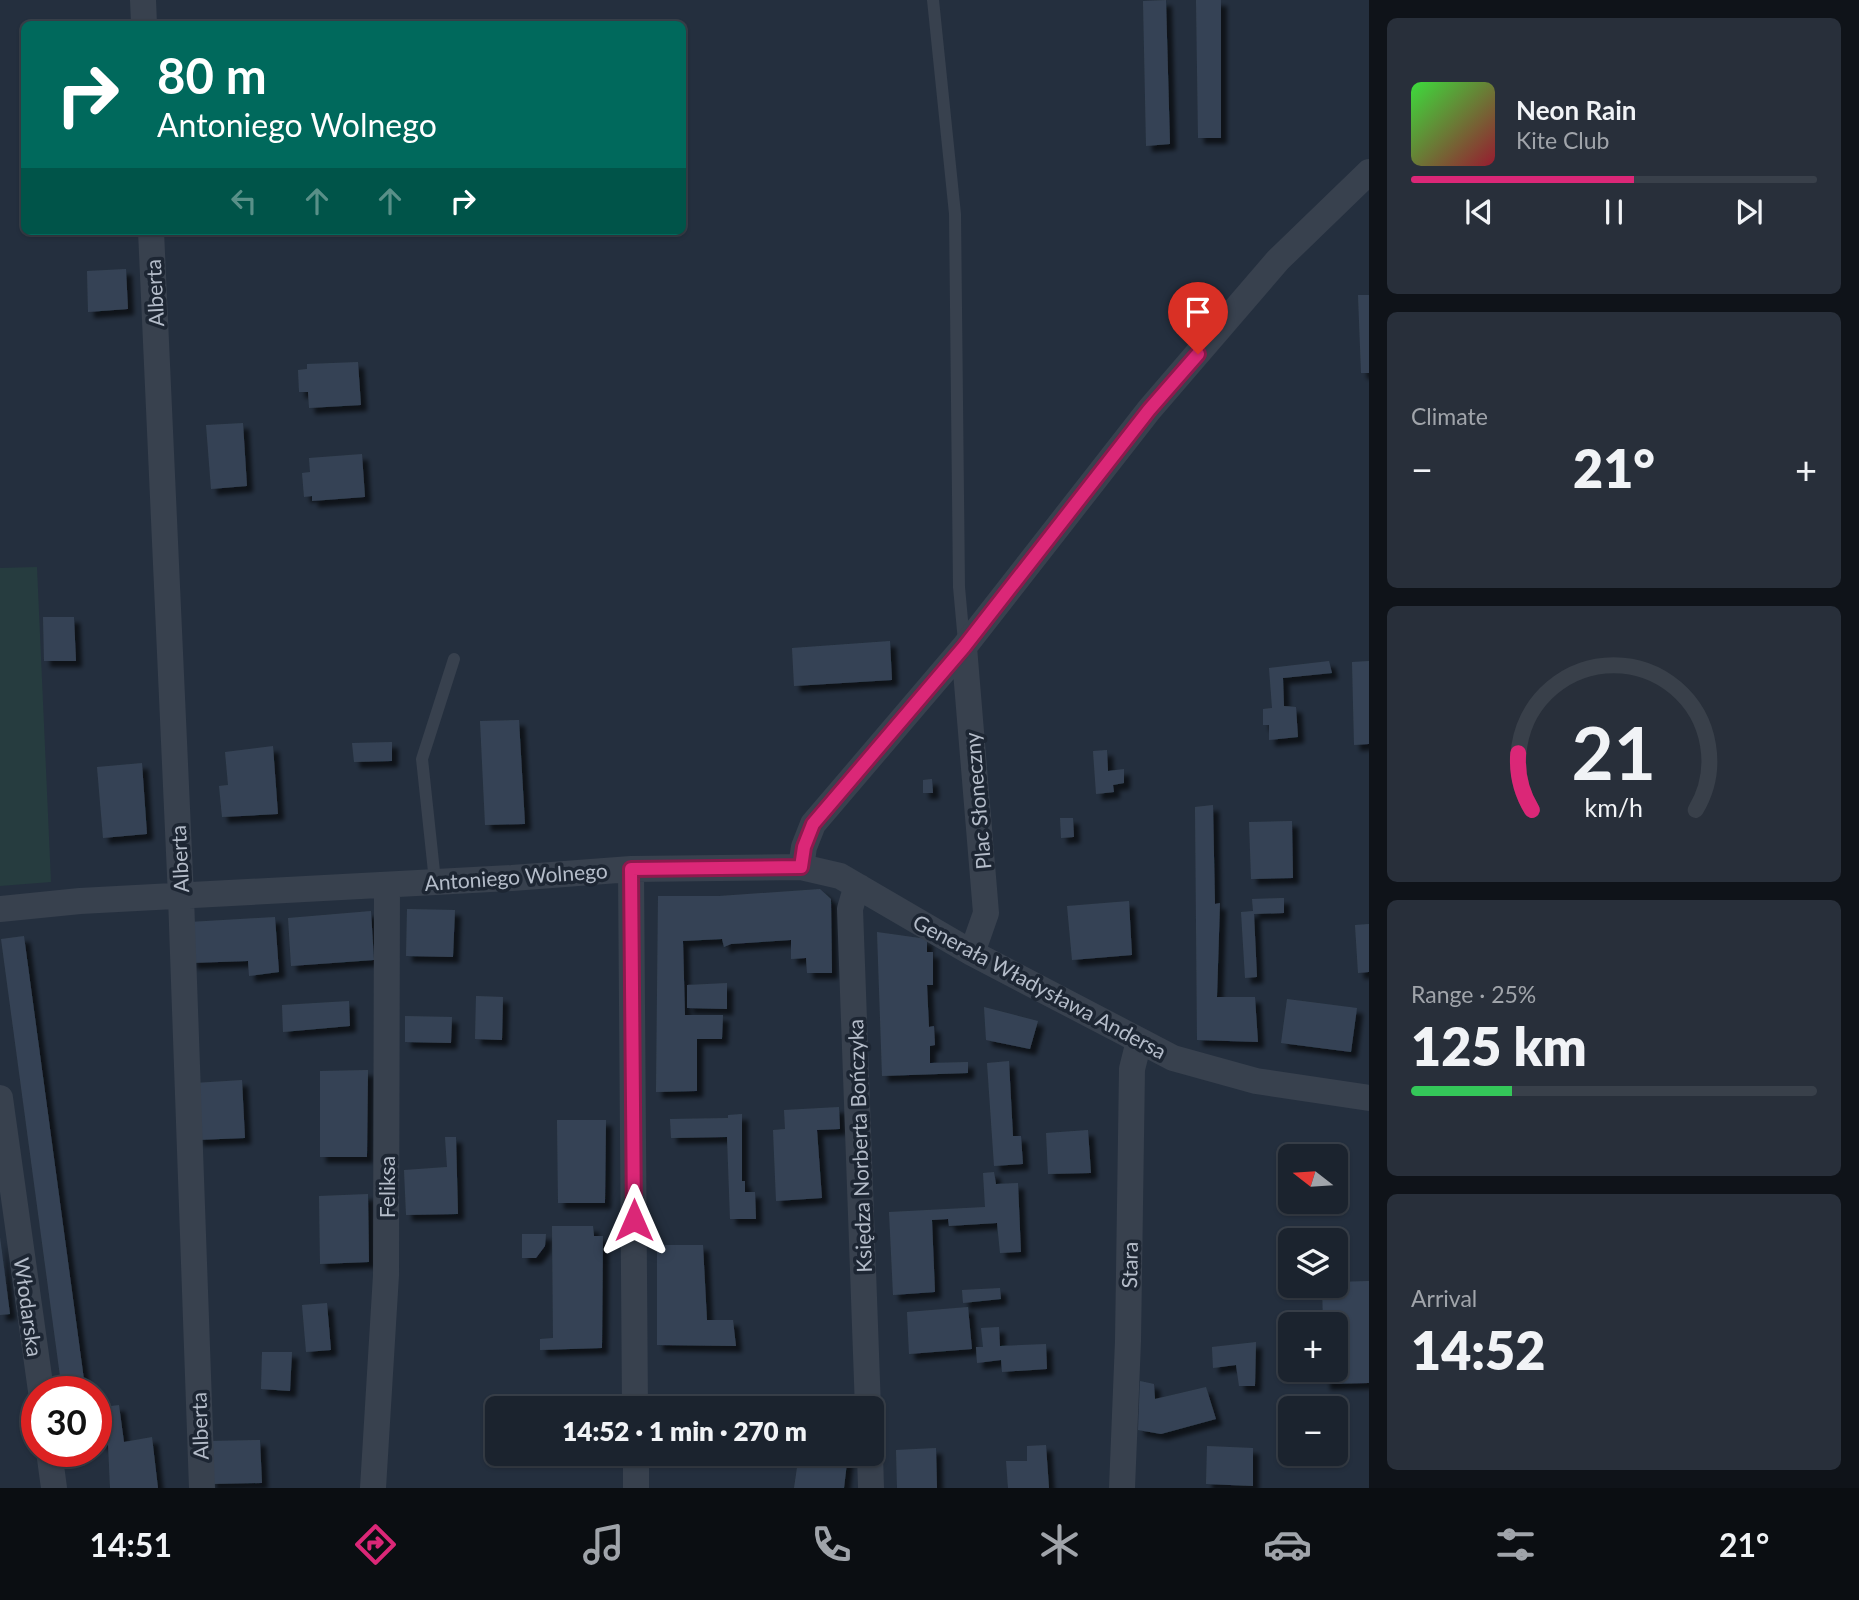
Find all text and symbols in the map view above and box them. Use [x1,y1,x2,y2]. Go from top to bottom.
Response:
text: 80 m [157,46,267,104]
icon: right [42,49,133,140]
text: Neon Rain [1516,94,1636,126]
text: Antoniego Wolnego [157,105,437,144]
text: Kite Club [1516,126,1609,154]
icon: left [225,182,263,220]
icon: ahead [298,182,336,220]
icon: ahead [371,182,409,220]
icon: right [444,182,482,220]
icon: previous [1460,193,1498,231]
icon: pause [1595,193,1633,231]
icon: next [1730,193,1768,231]
street label: Alberta [140,259,168,327]
pin [1168,282,1228,354]
icon: arrive [1179,293,1217,331]
text: Climate [1411,402,1488,430]
text: 21° [1573,437,1655,499]
text: − [1411,446,1433,492]
text: + [1795,446,1817,492]
text: 21 [1572,708,1656,796]
street label: Plac Słoneczny [959,731,995,871]
text: km/h [1585,792,1643,822]
street label: Alberta [165,825,193,893]
street label: Antoniego Wolnego [424,857,609,895]
street label: Generała Władysława Andersa [909,908,1171,1064]
text: Range · 25% [1411,980,1536,1008]
text: 125 km [1411,1015,1587,1077]
street label: Księdza Norberta Bończyka [842,1019,876,1273]
north arrow [1278,1144,1348,1214]
map controls [1278,1144,1348,1466]
street label: Feliksa [374,1156,399,1218]
position arrow [597,1183,671,1257]
button: layers [1278,1228,1348,1298]
street label: Stara [1116,1241,1142,1289]
street label: Włodarska [10,1256,48,1358]
text: Arrival [1411,1284,1477,1312]
button: + [1278,1312,1348,1382]
text: 14:52 [1411,1319,1545,1381]
speed limit sign: 30 [21,1376,112,1467]
street label: Alberta [185,1392,213,1460]
button: − [1278,1396,1348,1466]
text: 14:52 · 1 min · 270 m [562,1415,807,1447]
icon: directions [351,1520,400,1569]
icon: music [579,1520,628,1569]
icon: phone [807,1520,856,1569]
icon: climate [1035,1520,1084,1569]
icon: car [1263,1520,1312,1569]
icon: filters [1491,1520,1540,1569]
text: 14:51 [90,1525,172,1564]
text: 21° [1719,1525,1769,1564]

